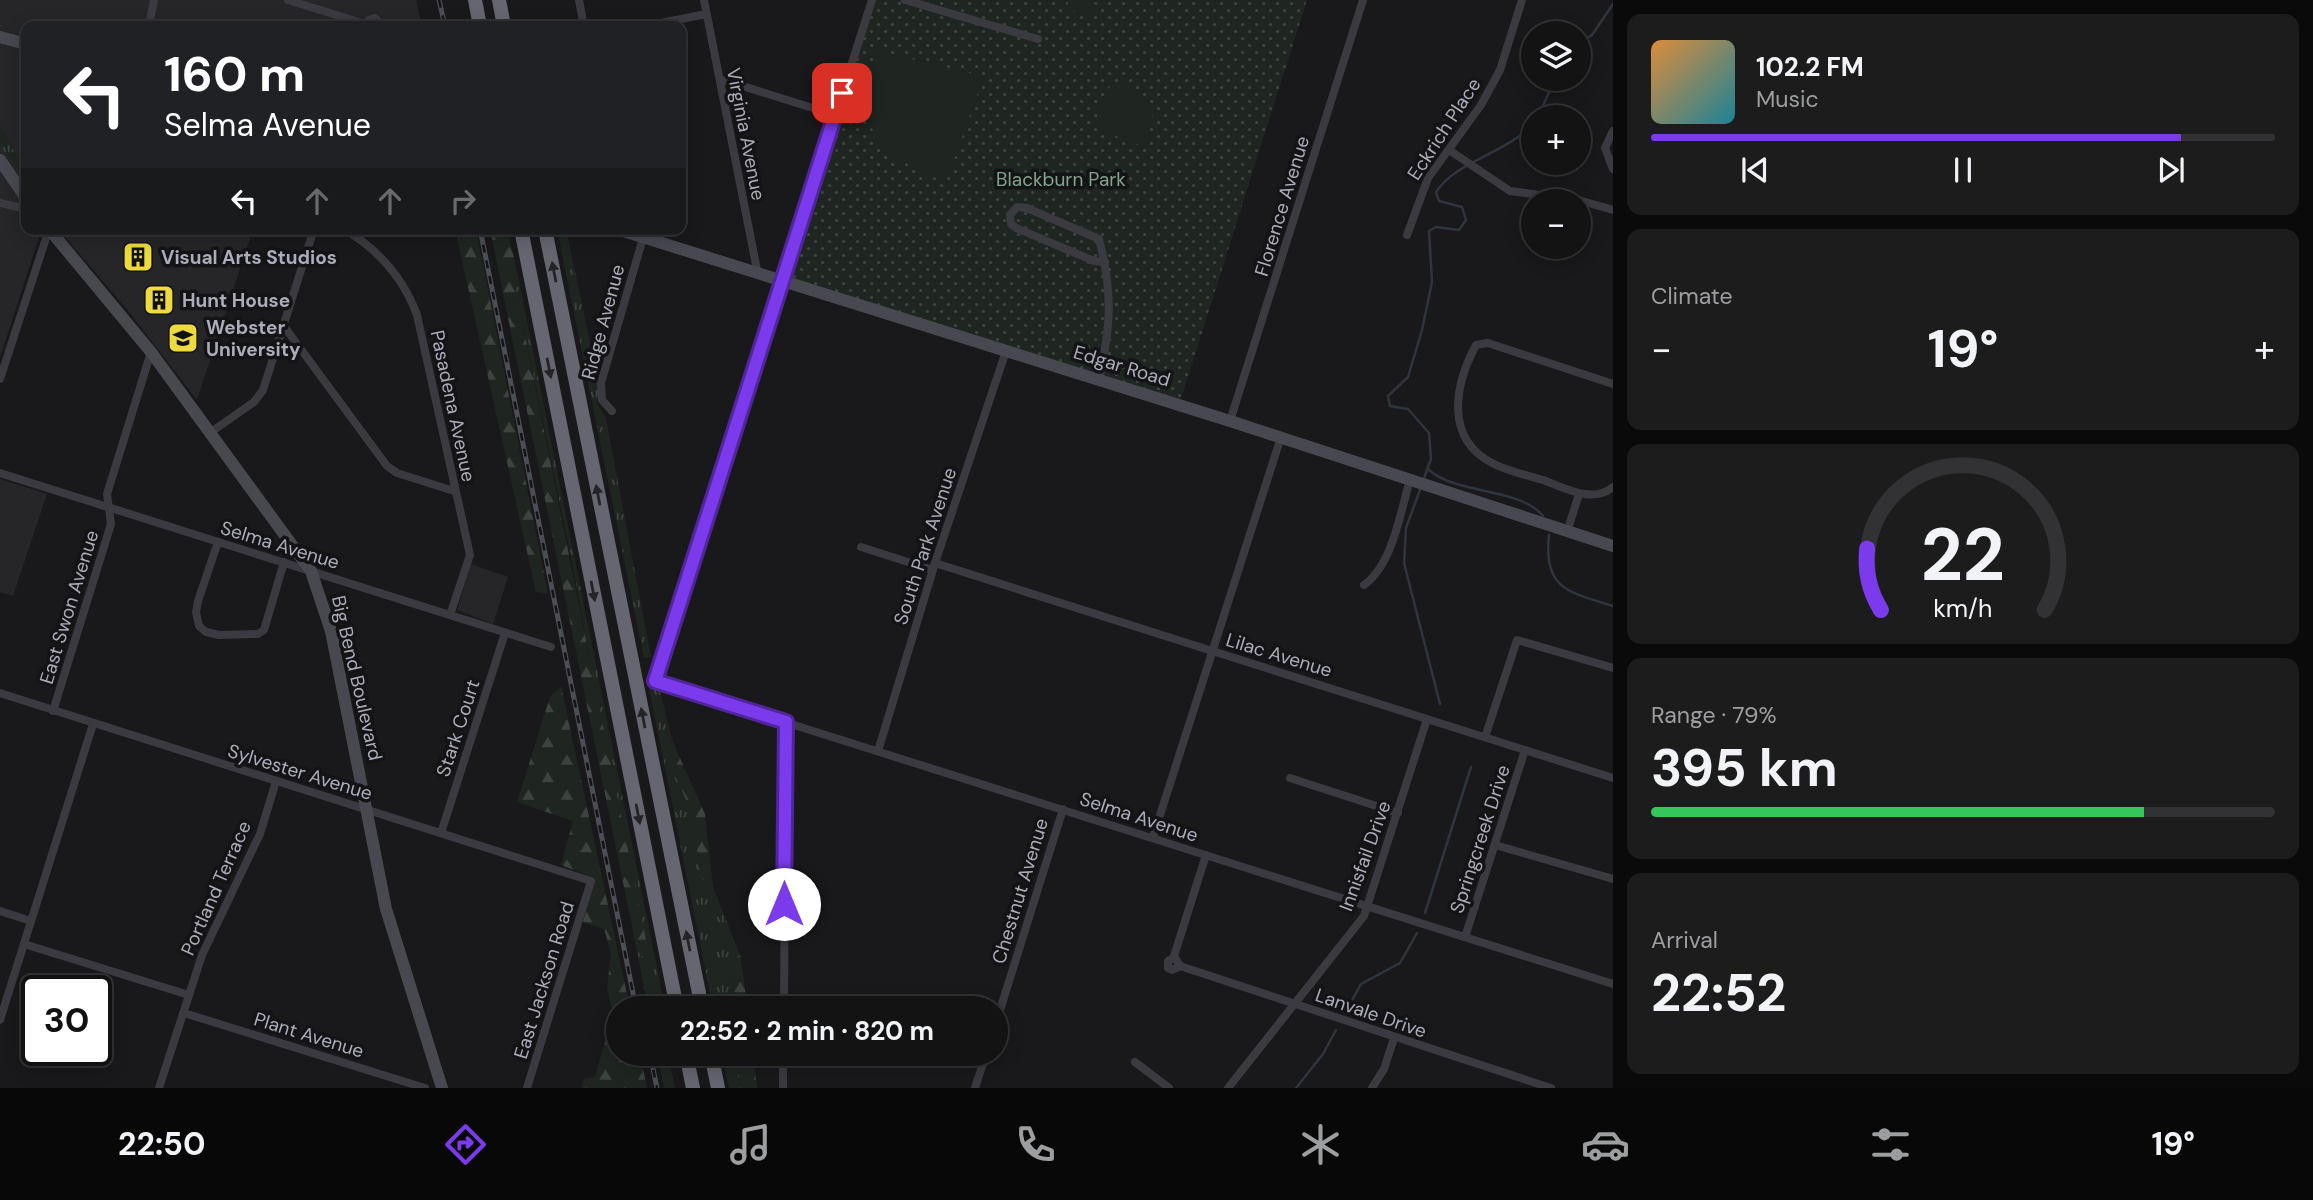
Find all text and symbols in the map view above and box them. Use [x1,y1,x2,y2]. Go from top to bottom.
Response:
map controls [1521,21,1591,259]
button: layers [1521,21,1591,91]
text: 160 m [164,42,305,106]
icon: left [49,49,140,140]
text: 102.2 FM [1756,50,1864,84]
pin [812,63,872,123]
street label: Virginia Avenue [721,66,771,202]
street label: Eckrich Place [1402,73,1486,185]
icon: arrive [823,74,861,112]
text: Music [1756,84,1819,114]
text: Selma Avenue [164,104,371,146]
button: + [1521,105,1591,175]
street label: Florence Avenue [1249,133,1315,279]
icon: previous [1736,151,1774,189]
icon: pause [1944,151,1982,189]
icon: next [2152,151,2190,189]
park label: Blackburn Park [996,167,1126,192]
icon: left [225,182,263,220]
icon: ahead [298,182,336,220]
icon: ahead [371,182,409,220]
icon: right [444,182,482,220]
button: − [1521,189,1591,259]
building icon: Visual Arts Studios [121,240,155,274]
place label: Visual Arts Studios [161,245,337,270]
one-way arrow [548,261,559,283]
street label: Ridge Avenue [576,262,630,382]
text: Climate [1651,281,1733,311]
building icon: Hunt House [142,283,176,317]
place label: Hunt House [182,288,290,313]
place label: Webster University [206,315,301,362]
text: 19° [1928,315,1998,383]
school or university icon: Webster University [166,321,200,355]
text: − [1651,324,1672,374]
text: + [2254,324,2275,374]
street label: Pasadena Avenue [425,328,481,484]
street label: Edgar Road [1071,339,1173,393]
one-way arrow [543,357,554,379]
street label: South Park Avenue [888,464,962,628]
one-way arrow [593,484,604,506]
text: 22 [1921,508,2005,603]
street label: Selma Avenue [218,515,342,575]
street label: East Swon Avenue [34,527,104,687]
one-way arrow [588,580,599,602]
text: km/h [1933,592,1993,625]
street label: Big Bend Boulevard [326,593,388,763]
street label: Lilac Avenue [1223,627,1335,683]
street label: Stark Court [431,676,485,780]
text: Range · 79% [1651,700,1777,730]
one-way arrow [638,707,649,729]
text: 395 km [1651,734,1838,802]
street label: Sylvester Avenue [225,738,375,806]
street label: Springcreek Drive [1444,762,1516,916]
street label: Selma Avenue [1077,786,1201,848]
street label: Innisfail Drive [1333,797,1397,915]
one-way arrow [633,803,644,825]
street label: Chestnut Avenue [986,815,1054,967]
street label: Portland Terrace [175,817,257,959]
position arrow [747,867,821,941]
street label: East Jackson Road [508,898,580,1062]
text: Arrival [1651,925,1718,955]
one-way arrow [682,930,693,952]
text: 22:52 [1651,959,1786,1027]
speed limit sign: 30 [21,975,112,1066]
street label: Lanvale Drive [1312,982,1430,1044]
street label: Plant Avenue [251,1006,367,1064]
text: 22:52 · 2 min · 820 m [680,1014,934,1048]
icon: directions [441,1120,490,1169]
icon: music [726,1120,775,1169]
icon: phone [1011,1120,1060,1169]
icon: climate [1296,1120,1345,1169]
icon: car [1581,1120,1630,1169]
icon: filters [1866,1120,1915,1169]
text: 22:50 [118,1123,205,1165]
text: 19° [2151,1123,2195,1165]

